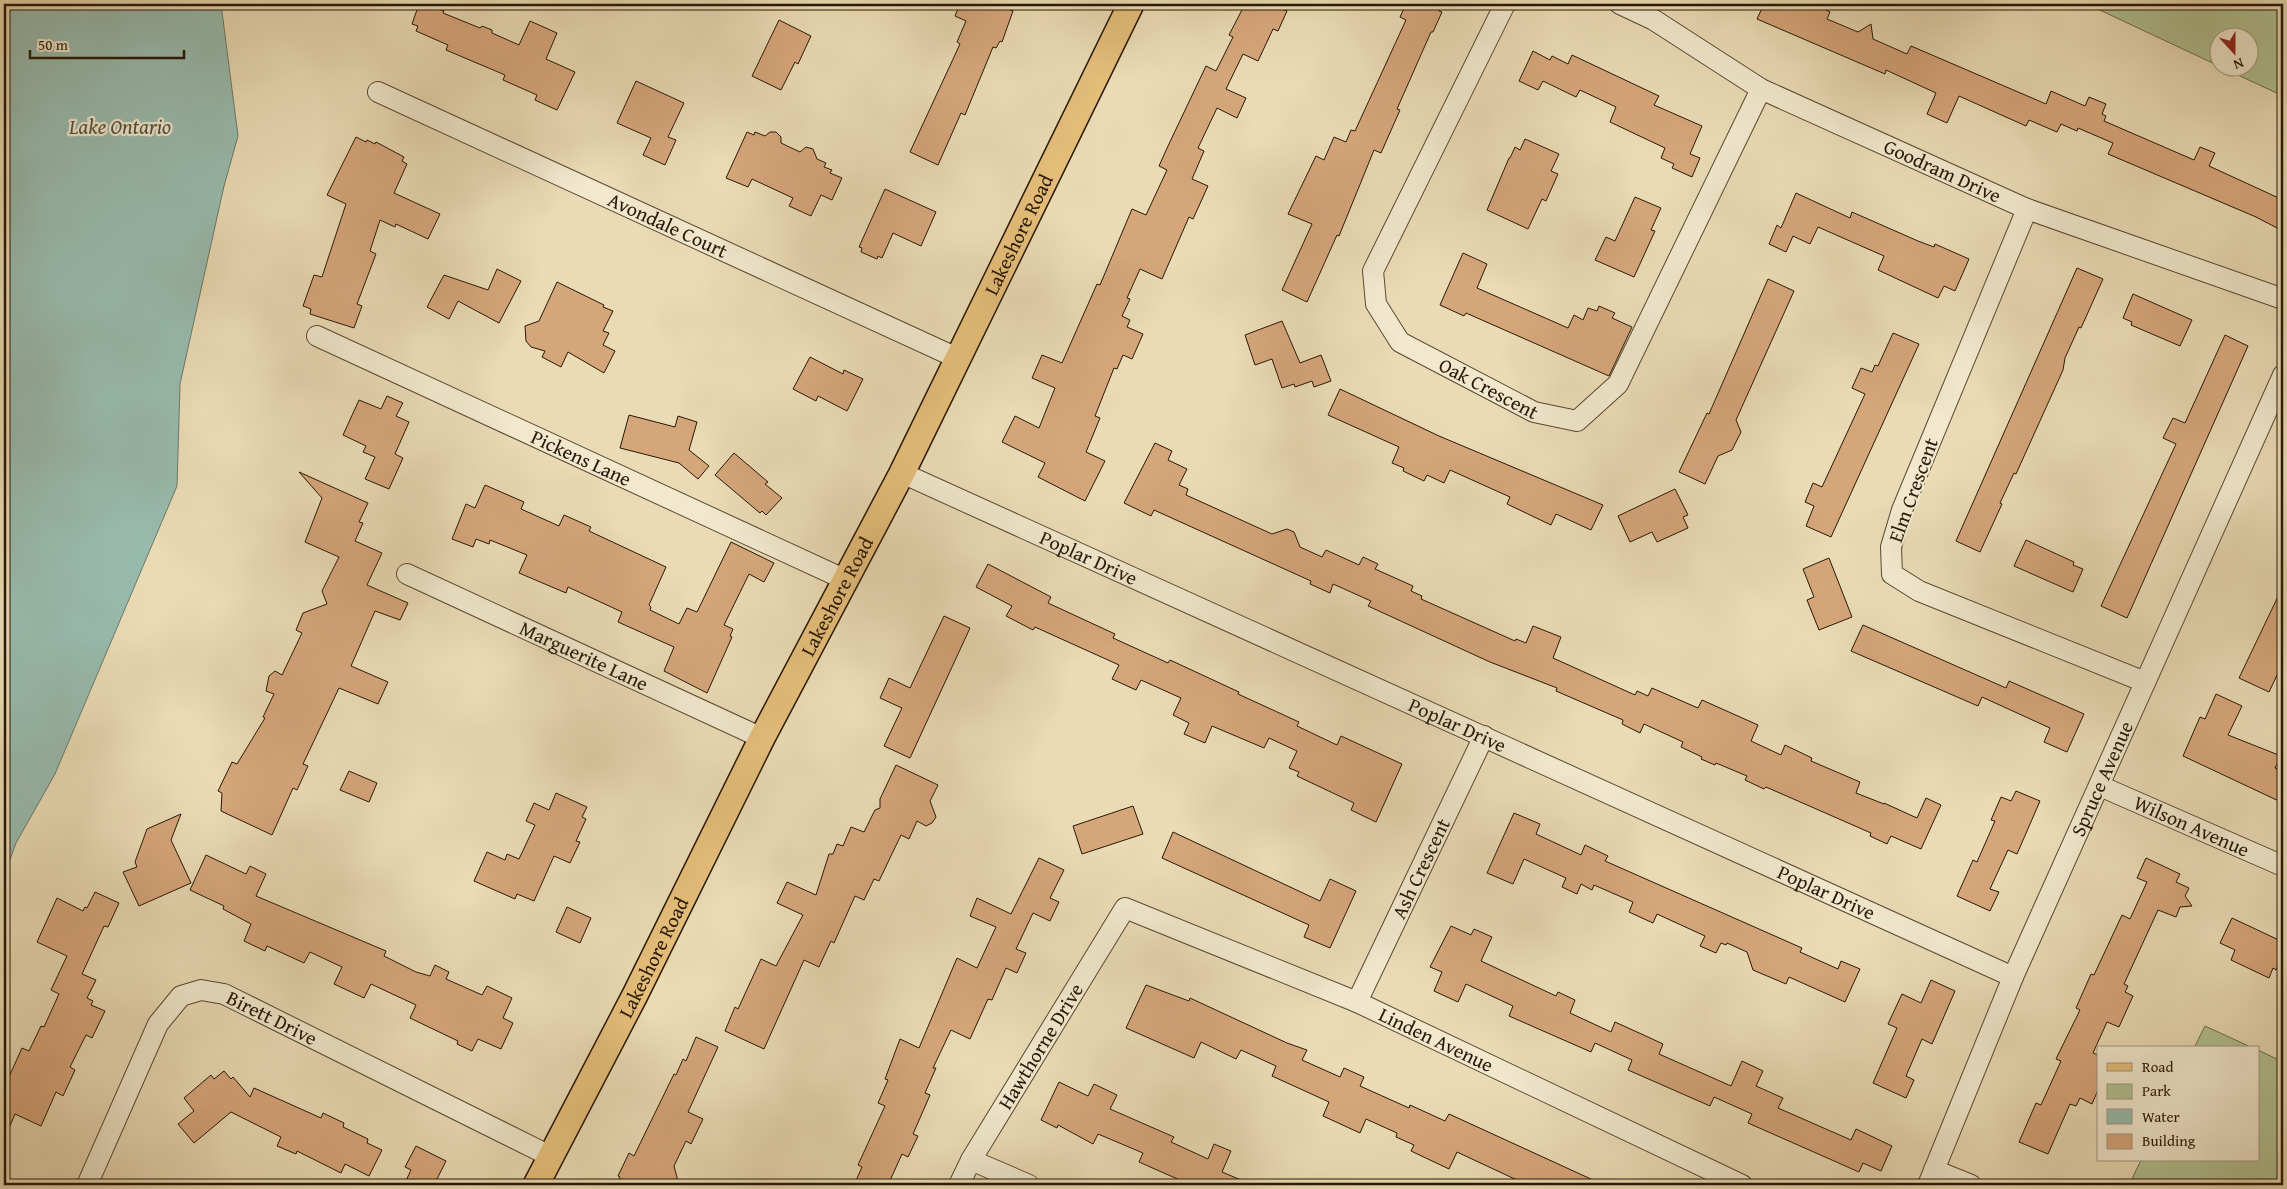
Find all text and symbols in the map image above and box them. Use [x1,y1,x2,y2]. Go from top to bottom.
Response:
scale bar [30,28,184,60]
north arrow [2210,28,2260,78]
text: 50 m [38,34,69,55]
text: N [2230,53,2247,75]
water label: Lake Ontario [68,111,171,142]
street label: Goodram Drive [1879,131,2006,210]
street label: Lakeshore Road [976,169,1060,300]
street label: Avondale Court [603,185,733,265]
street label: Oak Crescent [1434,350,1544,426]
street label: Pickens Lane [527,422,636,493]
street label: Elm Crescent [1880,434,1945,546]
street label: Poplar Drive [1035,522,1142,592]
street label: Lakeshore Road [793,531,880,661]
street label: Marguerite Lane [515,613,653,698]
street label: Poplar Drive [1404,690,1511,759]
street label: Spruce Avenue [2063,716,2140,841]
street label: Wilson Avenue [2129,788,2254,864]
street label: Ash Crescent [1384,813,1457,923]
street label: Poplar Drive [1773,857,1880,927]
street label: Lakeshore Road [611,892,695,1023]
street label: Hawthorne Drive [990,977,1090,1115]
street label: Birett Drive [222,983,322,1052]
street label: Linden Avenue [1374,999,1498,1079]
legend [2097,1046,2260,1162]
text: Road [2142,1056,2173,1077]
text: Park [2142,1080,2171,1101]
text: Water [2142,1106,2180,1127]
text: Building [2142,1130,2196,1151]

